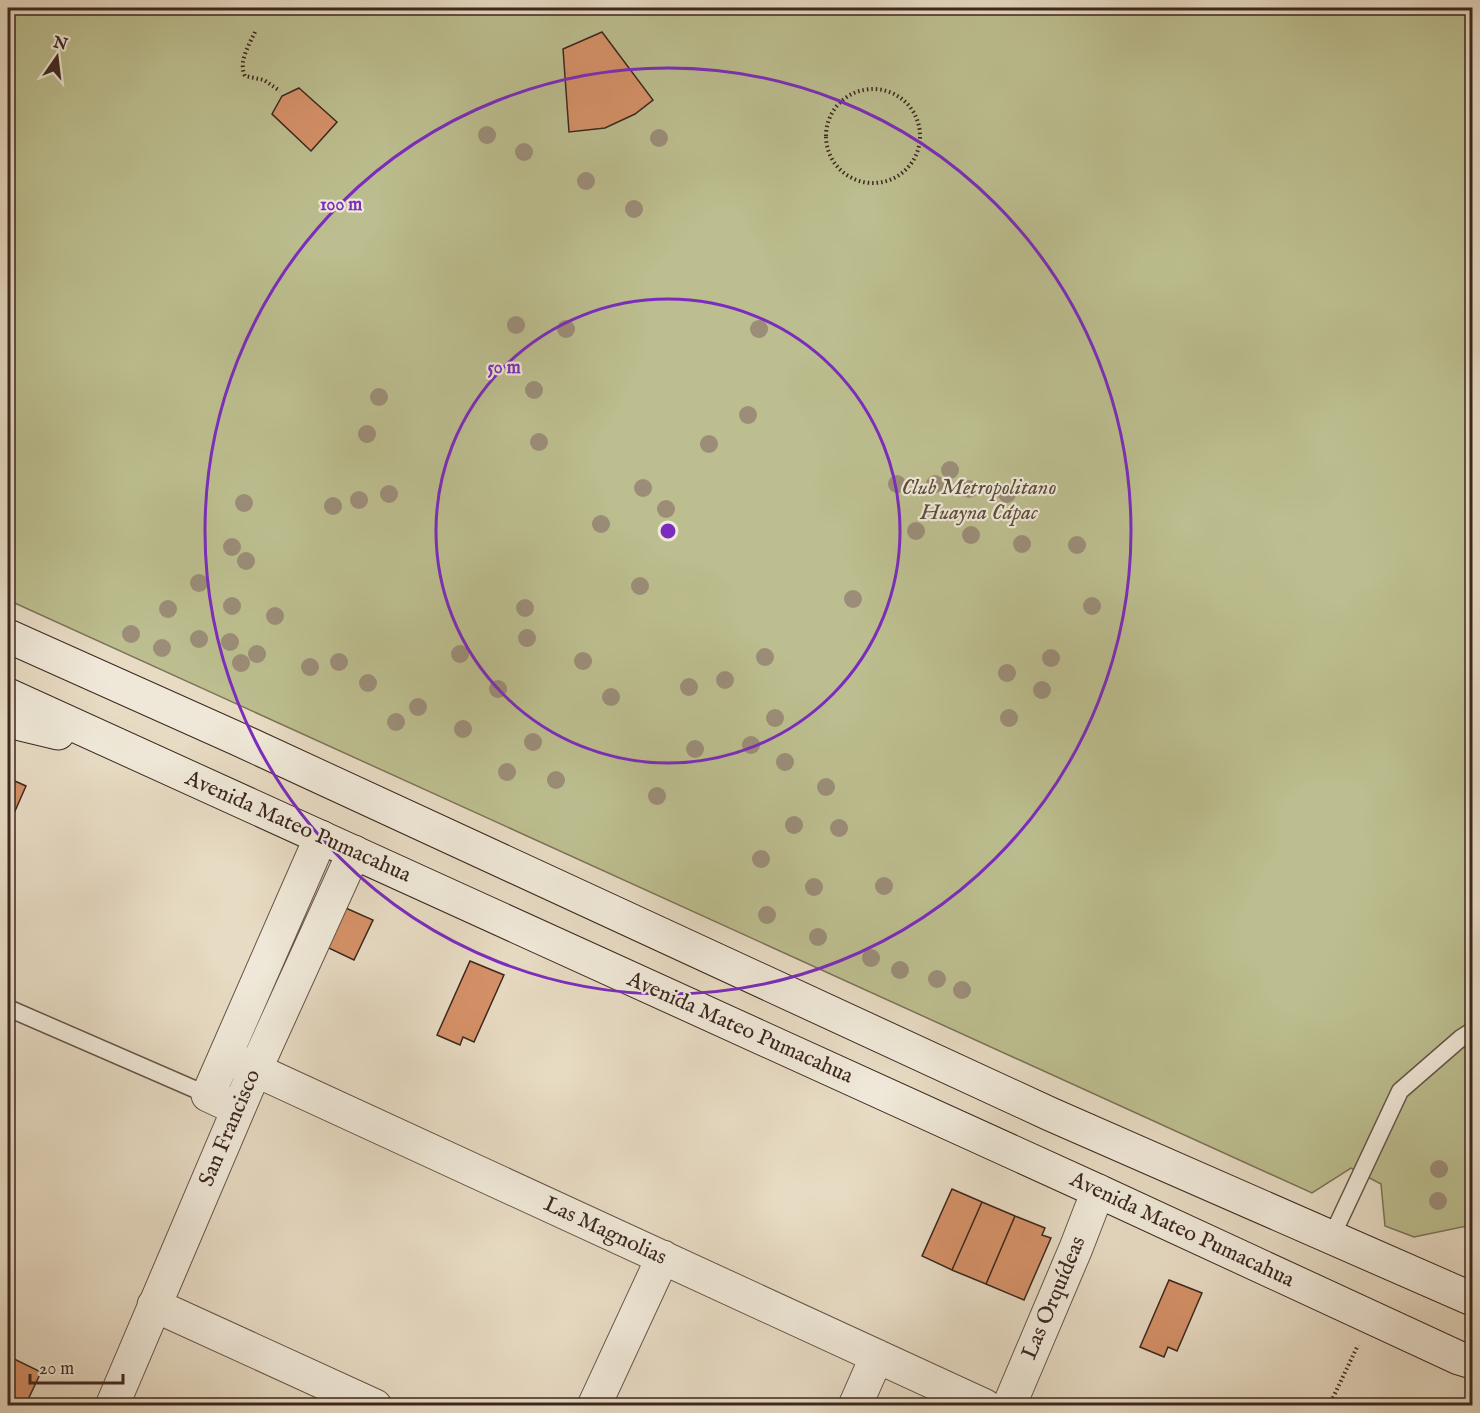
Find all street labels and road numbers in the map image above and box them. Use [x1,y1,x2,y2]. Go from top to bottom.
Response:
street label: Avenida Mateo Pumacahua [180,764,416,890]
street label: Avenida Mateo Pumacahua [622,965,858,1091]
street label: San Francisco [193,1065,267,1191]
street label: Avenida Mateo Pumacahua [1064,1165,1299,1295]
street label: Las Magnolias [539,1190,671,1272]
street label: Las Orquídeas [1015,1232,1093,1364]

